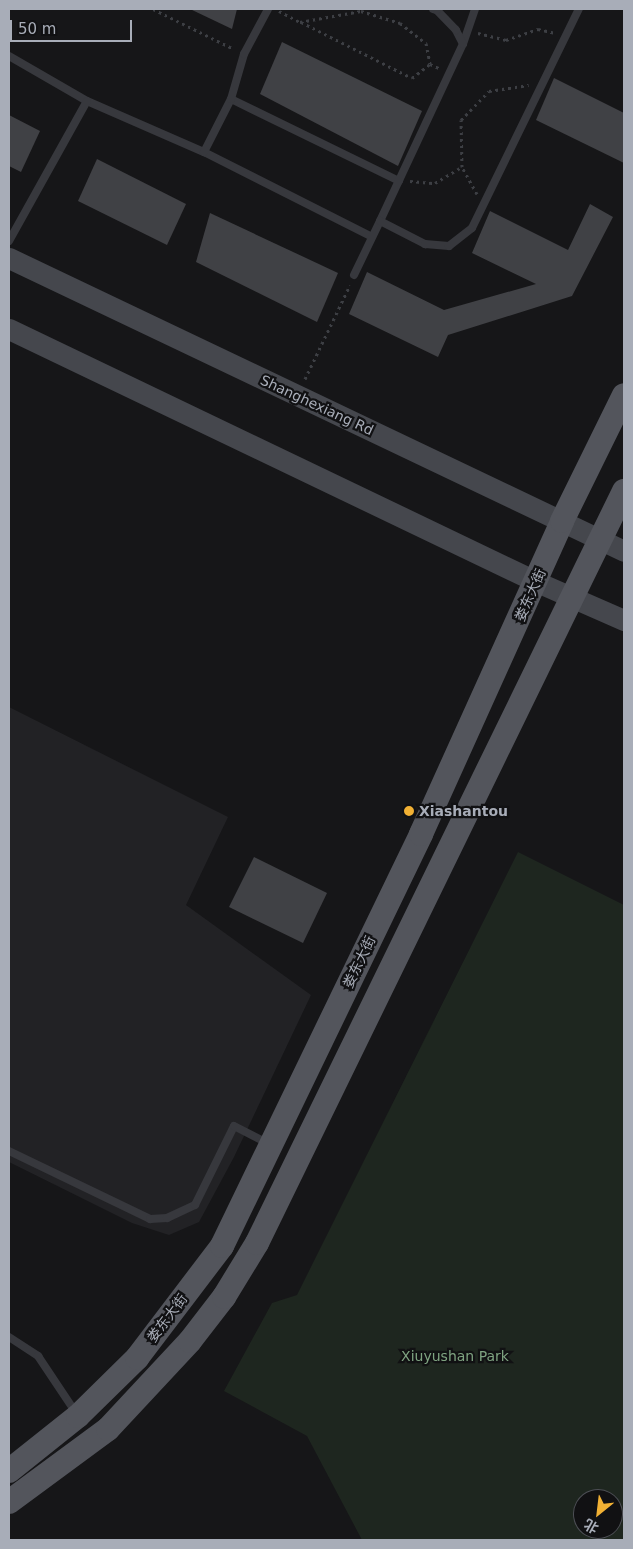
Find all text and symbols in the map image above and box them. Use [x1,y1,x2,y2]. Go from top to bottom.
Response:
scale bar [12,10,135,42]
text: 50 m [18,20,56,38]
street label: Shanghexiang Rd [258,371,376,439]
street label: 娄东大街 [511,566,549,624]
place label: Xiashantou [419,803,508,819]
marker: Xiashantou [403,805,415,817]
street label: 娄东大街 [339,933,379,991]
street label: 娄东大街 [143,1291,191,1345]
park label: Xiuyushan Park [401,1348,509,1364]
north arrow [573,1489,623,1539]
text: 北 [581,1516,601,1537]

